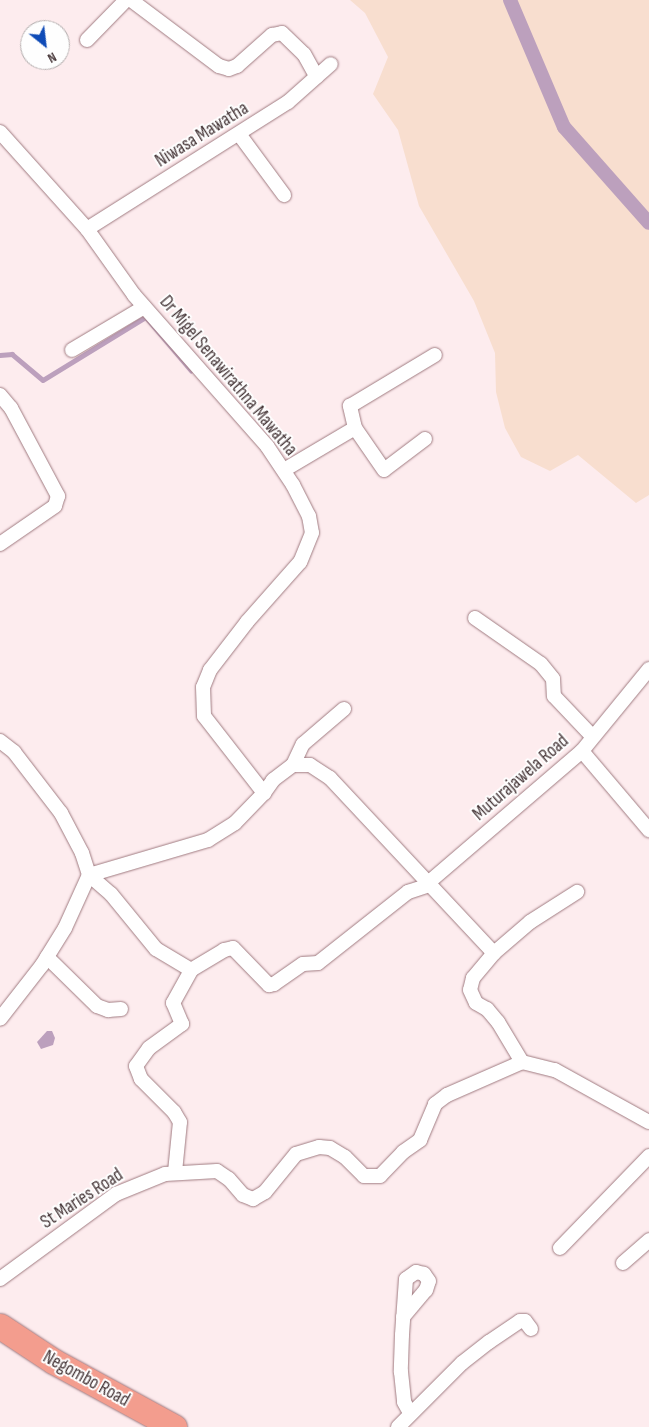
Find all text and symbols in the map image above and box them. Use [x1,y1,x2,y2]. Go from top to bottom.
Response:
north arrow [20,20,70,70]
text: N [45,48,59,67]
street label: Niwasa Mawatha [151,97,253,173]
street label: Dr Migel Senawirathna Mawatha [154,291,302,461]
street label: Muturajawela Road [468,730,574,826]
street label: St Maries Road [37,1164,127,1234]
street label: Negombo Road [39,1346,133,1412]

